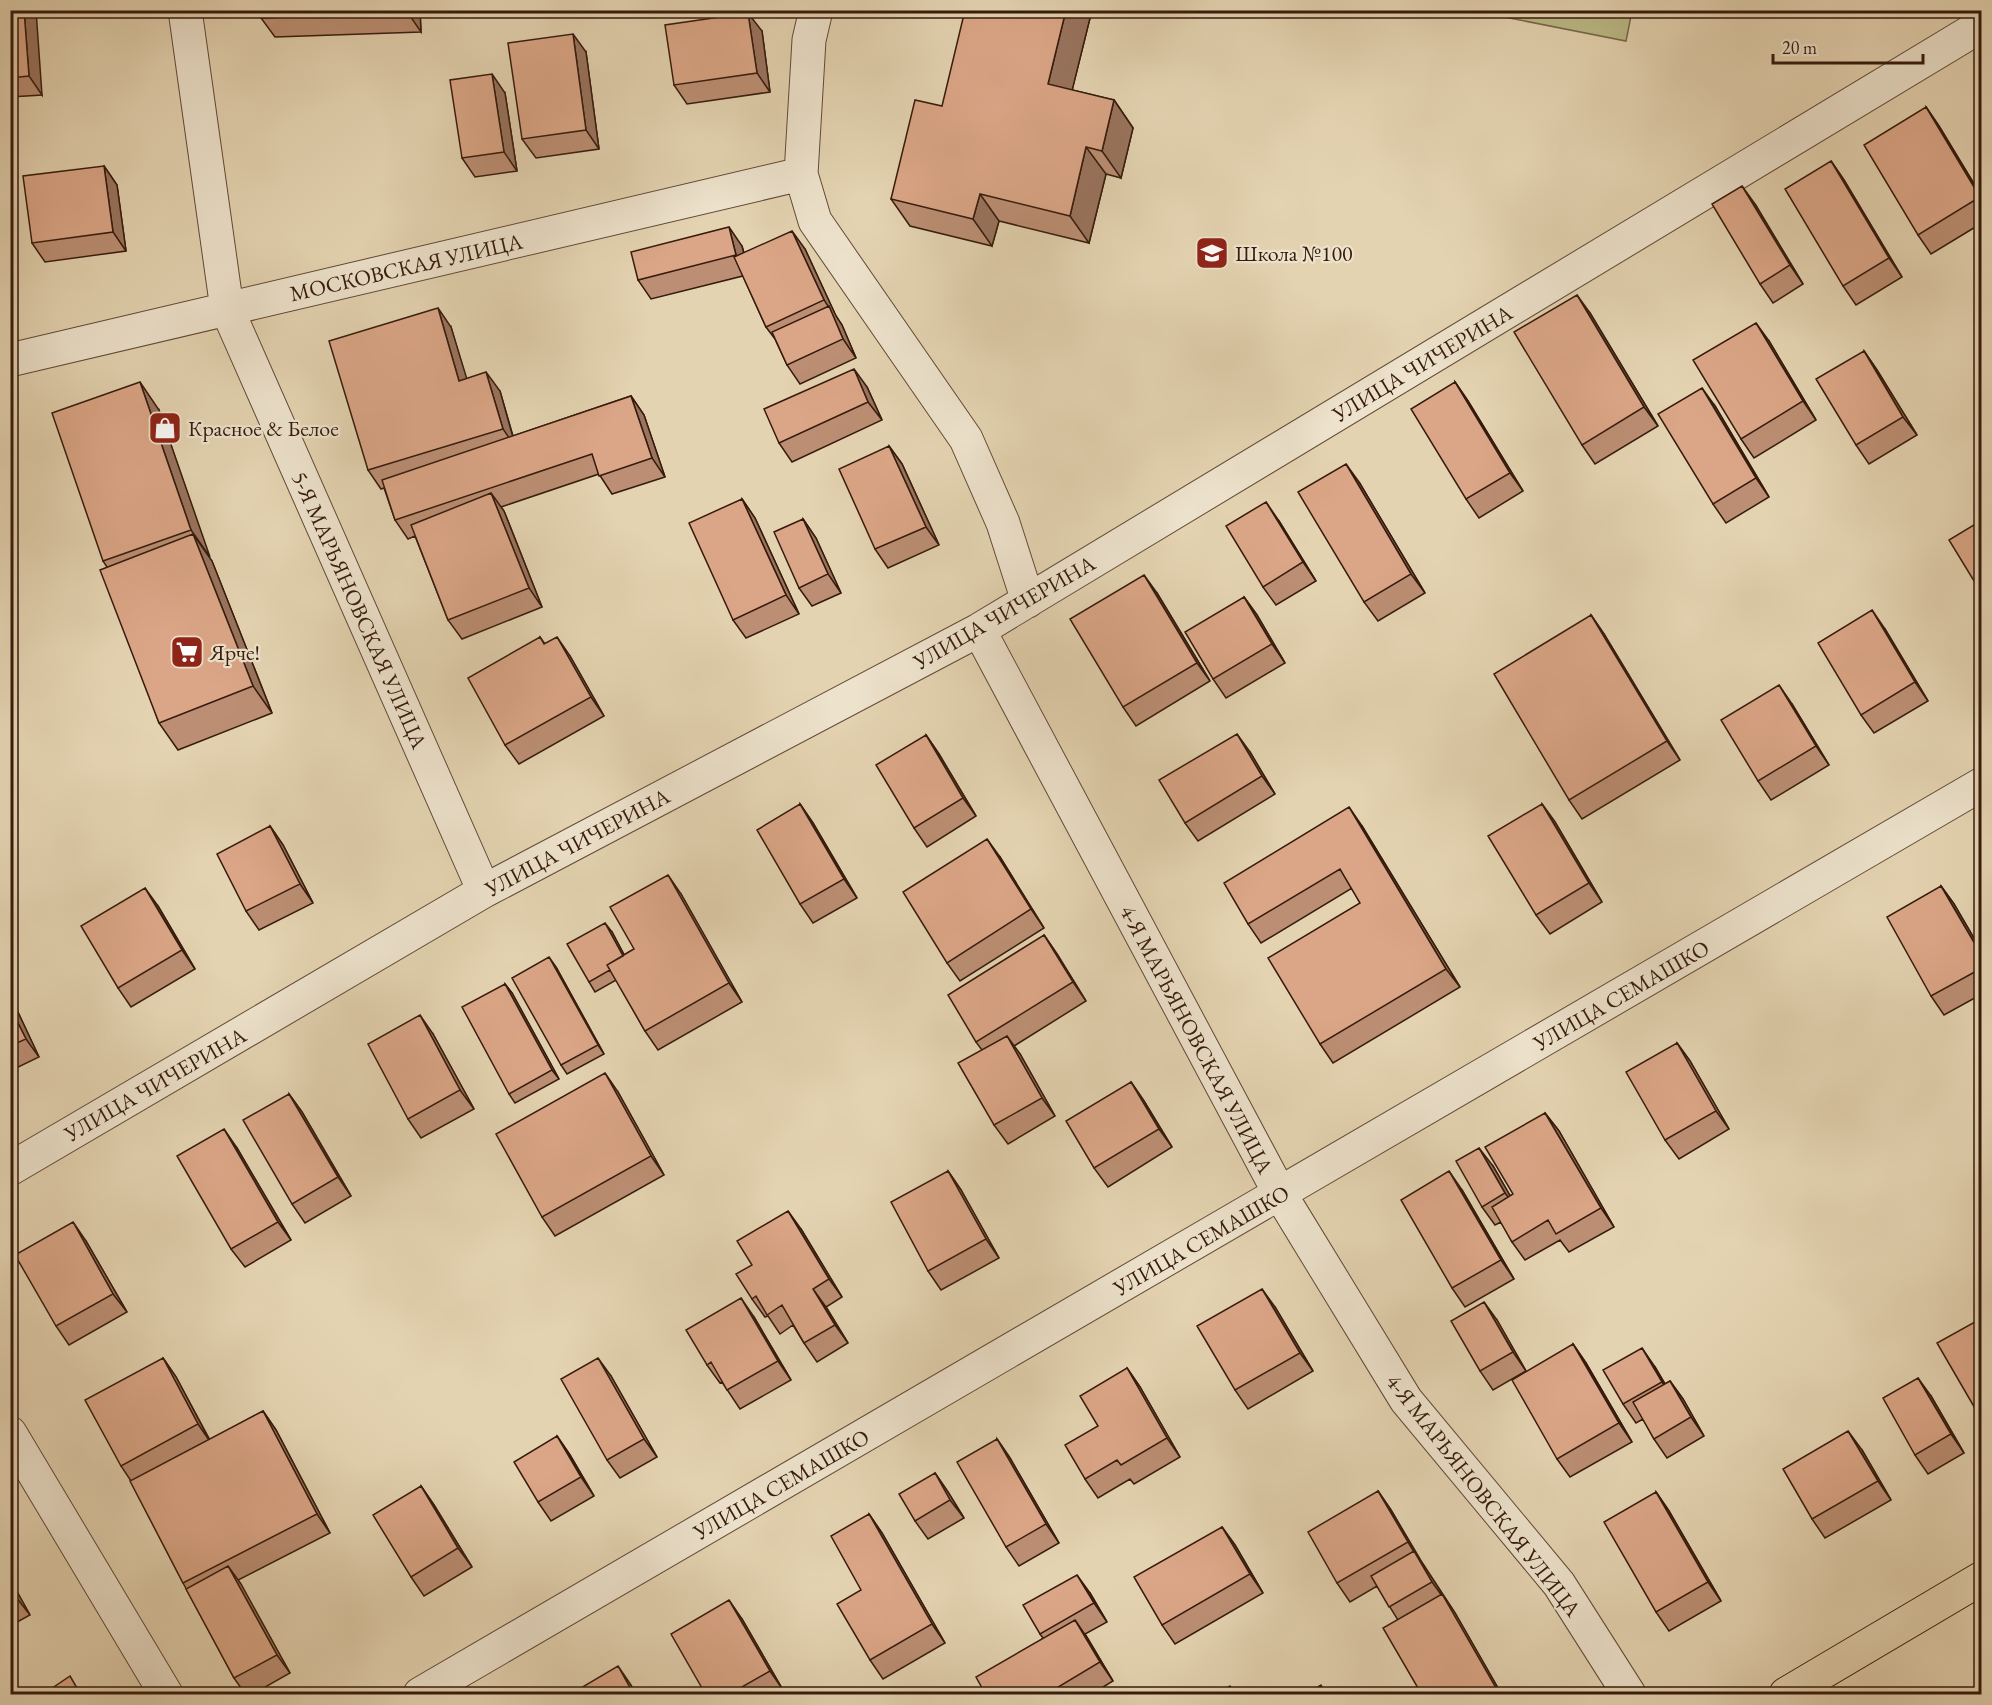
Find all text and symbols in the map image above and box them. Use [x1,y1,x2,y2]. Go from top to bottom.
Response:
scale bar [1773,27,1923,65]
text: 20 m [1782,36,1817,59]
street label: МОСКОВСКАЯ УЛИЦА [287,226,526,308]
school or university icon: Школа №100 [1194,235,1230,271]
place label: Школа №100 [1235,239,1353,268]
street label: УЛИЦА ЧИЧЕРИНА [1326,298,1518,429]
shop icon: Красное & Белое [147,410,183,446]
place label: Красное & Белое [188,414,339,443]
street label: 5-Я МАРЬЯНОВСКАЯ УЛИЦА [285,467,434,754]
street label: УЛИЦА ЧИЧЕРИНА [907,548,1101,677]
supermarket icon: Ярче! [169,634,205,670]
place label: Ярче! [209,638,260,667]
street label: УЛИЦА ЧИЧЕРИНА [479,781,675,904]
street label: 4-Я МАРЬЯНОВСКАЯ УЛИЦА [1113,900,1280,1179]
street label: УЛИЦА СЕМАШКО [1527,933,1715,1058]
street label: УЛИЦА ЧИЧЕРИНА [58,1020,252,1149]
street label: УЛИЦА СЕМАШКО [1107,1178,1295,1303]
street label: 4-Я МАРЬЯНОВСКАЯ УЛИЦА [1380,1368,1588,1623]
street label: УЛИЦА СЕМАШКО [687,1422,875,1547]

